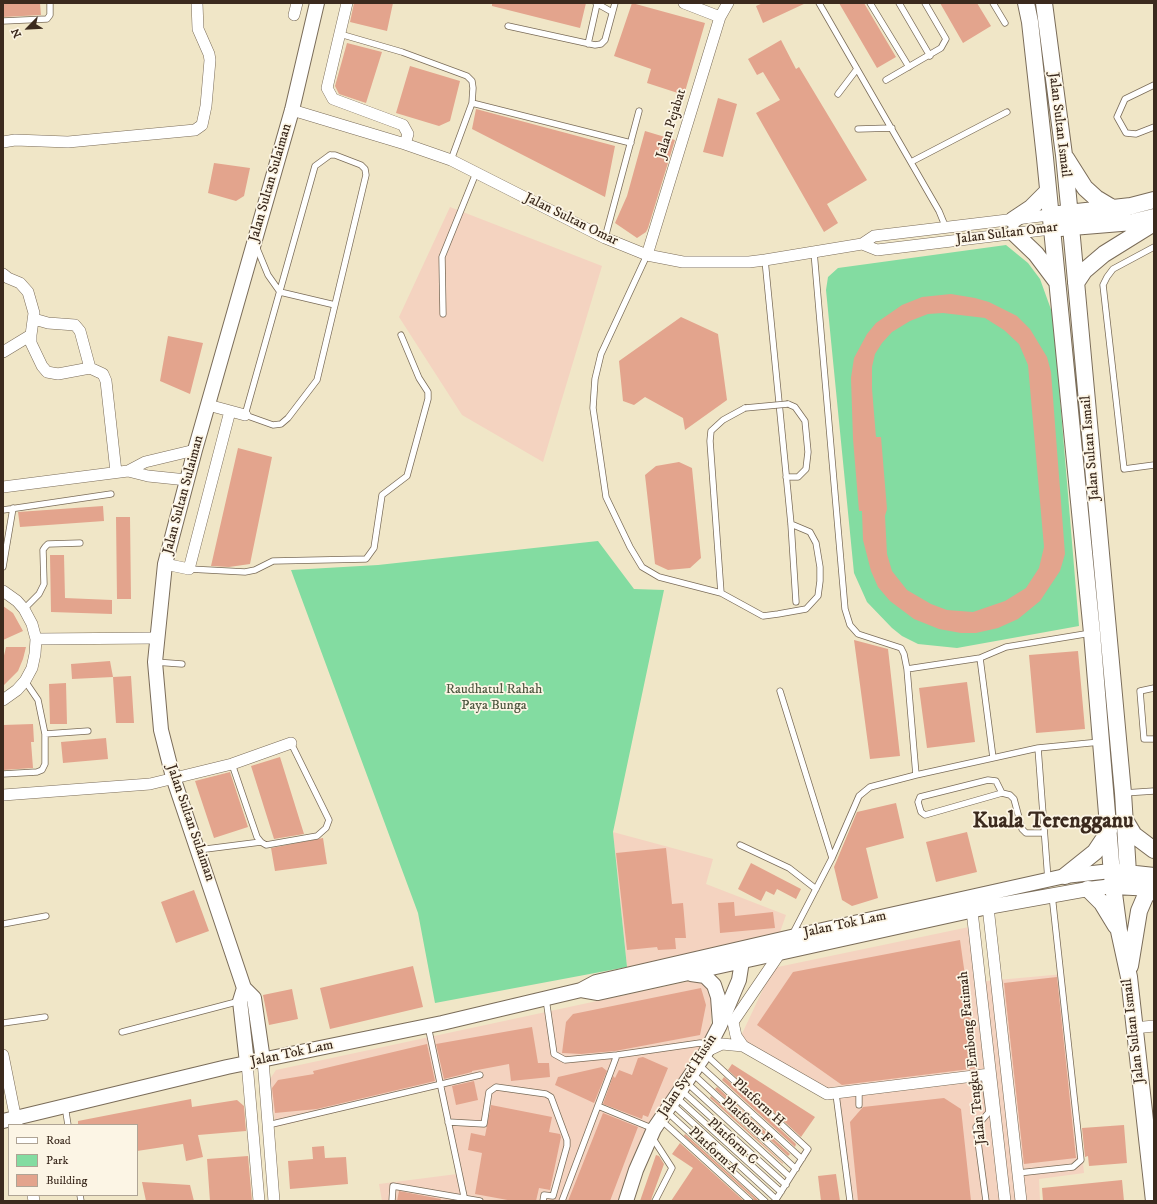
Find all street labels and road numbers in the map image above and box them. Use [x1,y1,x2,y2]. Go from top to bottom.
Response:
street label: Jalan Sultan Ismail [1044,72,1074,178]
street label: Jalan Pejabat [653,87,691,161]
street label: Jalan Sultan Sulaiman [246,122,296,244]
street label: Jalan Sultan Omar [521,190,621,250]
street label: Jalan Sultan Omar [955,219,1059,249]
street label: Jalan Sultan Ismail [1078,395,1104,501]
street label: Jalan Sultan Sulaiman [160,434,208,556]
street label: Jalan Sultan Sulaiman [162,762,218,884]
street label: Jalan Tok Lam [802,908,888,942]
street label: Jalan Tengku Embong Fatimah [956,970,990,1146]
street label: Jalan Sultan Ismail [1119,978,1149,1084]
street label: Jalan Syed Husin [655,1031,721,1121]
street label: Jalan Tok Lam [249,1037,335,1071]
street label: Platform H [728,1075,788,1131]
street label: Platform F [718,1094,774,1148]
street label: Platform C [703,1115,761,1169]
street label: Platform A [685,1124,741,1178]

